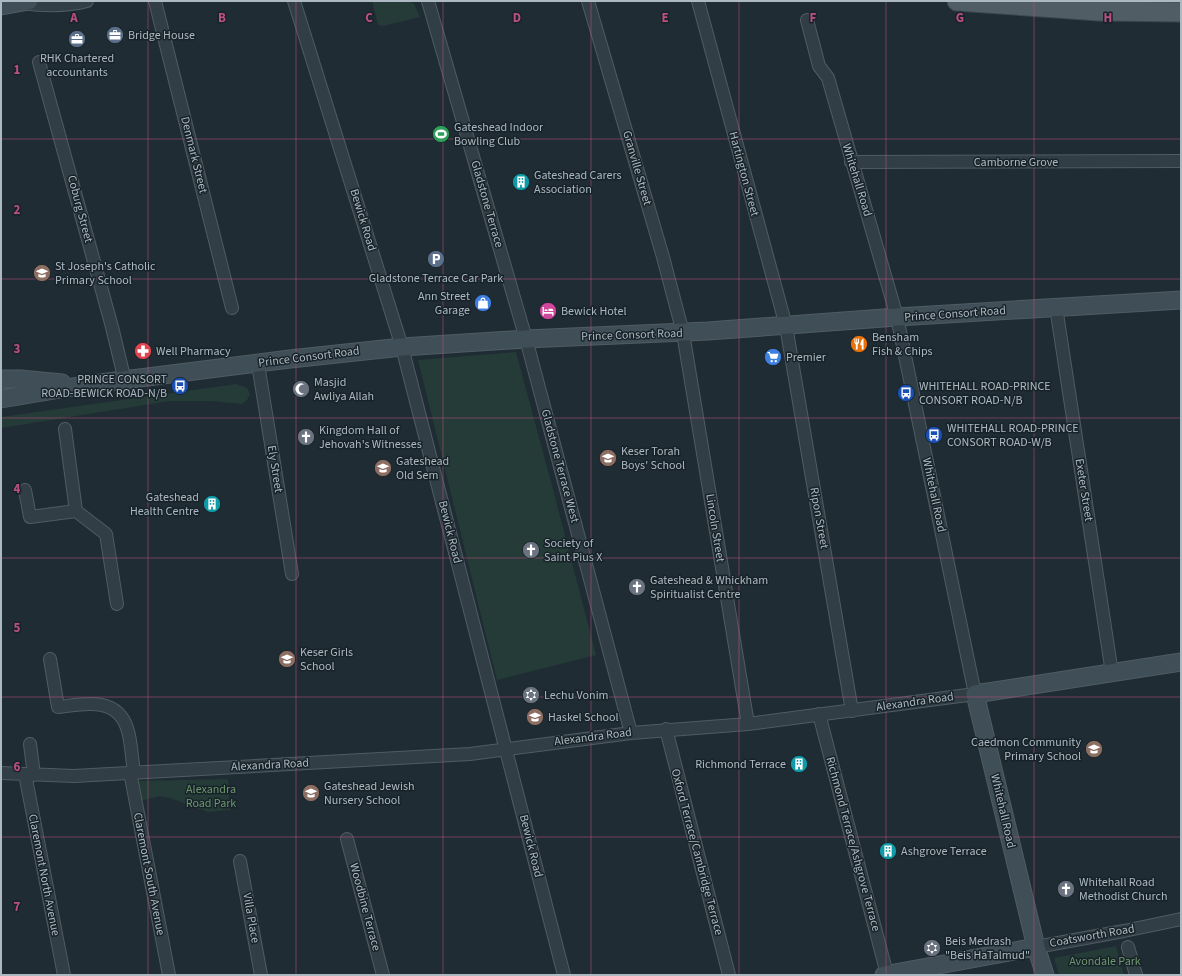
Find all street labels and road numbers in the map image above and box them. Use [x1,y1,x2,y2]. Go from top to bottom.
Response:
street label: Denmark Street [176,115,212,195]
street label: Granville Street [618,129,656,207]
street label: Hartington Street [725,130,763,218]
street label: Whitehall Road [838,141,876,219]
street label: Camborne Grove [974,154,1058,171]
street label: Gladstone Terrace [466,158,508,250]
street label: Coburg Street [63,173,97,245]
street label: Bewick Road [345,187,381,253]
street label: Prince Consort Road [904,302,1006,326]
street label: Prince Consort Road [581,325,683,345]
street label: Prince Consort Road [257,342,361,372]
street label: Gladstone Terrace West [537,407,583,525]
street label: Ely Street [263,444,287,494]
street label: Whitehall Road [918,456,950,534]
street label: Exeter Street [1071,457,1097,523]
street label: Ripon Street [805,486,833,550]
street label: Lincoln Street [701,493,729,563]
street label: Bewick Road [434,499,466,565]
street label: Alexandra Road [875,688,955,716]
street label: Alexandra Road [553,724,633,750]
street label: Alexandra Road [231,754,309,776]
street label: Richmond Terrace/Ashgrove Terrace [821,755,885,933]
street label: Oxford Terrace/Cambridge Terrace [667,767,727,937]
street label: Whitehall Road [986,772,1020,850]
street label: Claremont South Avenue [129,811,169,937]
street label: Claremont North Avenue [24,813,64,937]
street label: Bewick Road [515,813,547,879]
street label: Woodbine Terrace [345,861,385,953]
street label: Villa Place [238,892,264,945]
street label: Coatsworth Road [1048,920,1136,952]

